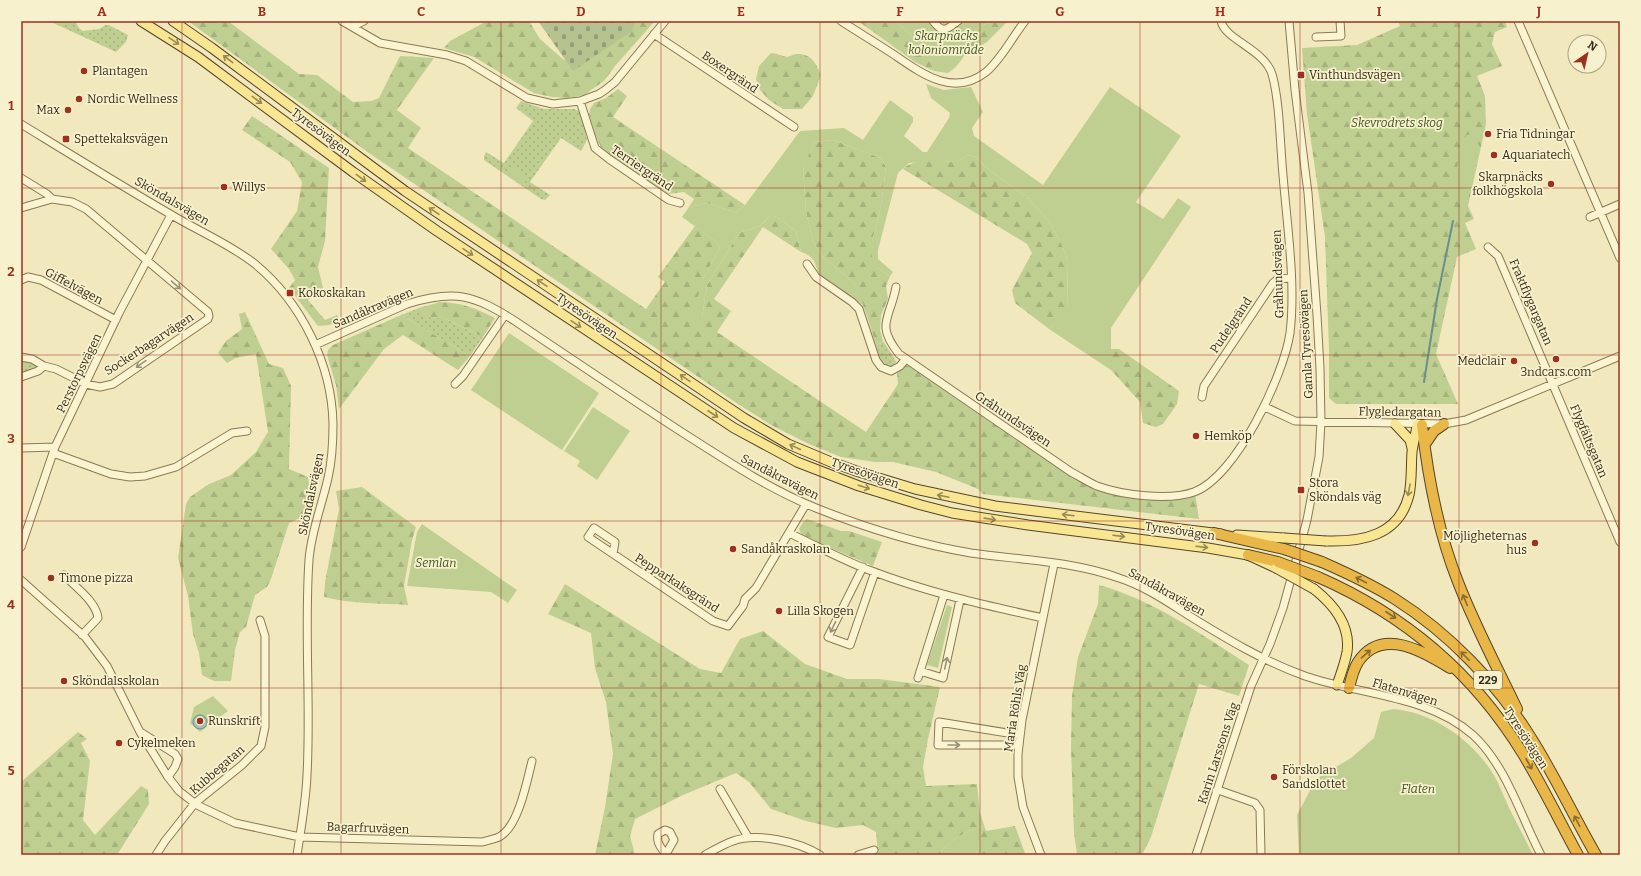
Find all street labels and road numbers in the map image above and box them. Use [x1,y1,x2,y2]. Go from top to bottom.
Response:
street label: Boxergränd [699,48,761,96]
street label: Tyresövägen [289,105,354,159]
street label: Terriergränd [609,142,675,194]
street label: Sköndalsvägen [132,174,212,228]
street label: Gråhundsvägen [1269,229,1287,319]
street label: Fraktflygargatan [1507,257,1556,348]
street label: Giffelvägen [43,265,106,307]
street label: Sandåkravägen [331,285,416,331]
street label: Gamla Tyresövägen [1296,289,1316,399]
street label: Tyresövägen [554,290,621,342]
street label: Pudelgränd [1207,294,1255,356]
street label: Sockerbagarvägen [102,310,196,378]
street label: Perstorpsvägen [54,331,104,415]
street label: Gråhundsvägen [972,388,1054,450]
street label: Flygfältsgatan [1567,402,1611,480]
street label: Flygledargatan [1359,404,1442,420]
street label: Sköndalsvägen [295,451,327,537]
street label: Sandåkravägen [739,451,822,503]
street label: Tyresövägen [829,455,901,491]
street label: Tyresövägen [1144,519,1216,543]
street label: Pepparkaksgränd [632,551,722,615]
street label: Sandåkravägen [1126,565,1208,619]
street label: Maria Röhls Väg [1001,663,1029,753]
road number: 229 [1474,671,1502,689]
street label: Flatenvägen [1370,675,1440,709]
street label: Karin Larssons Väg [1195,700,1241,806]
street label: Tyresövägen [1501,705,1551,772]
street label: Kubbegatan [187,742,247,797]
street label: Bagarfruvägen [327,820,410,836]

